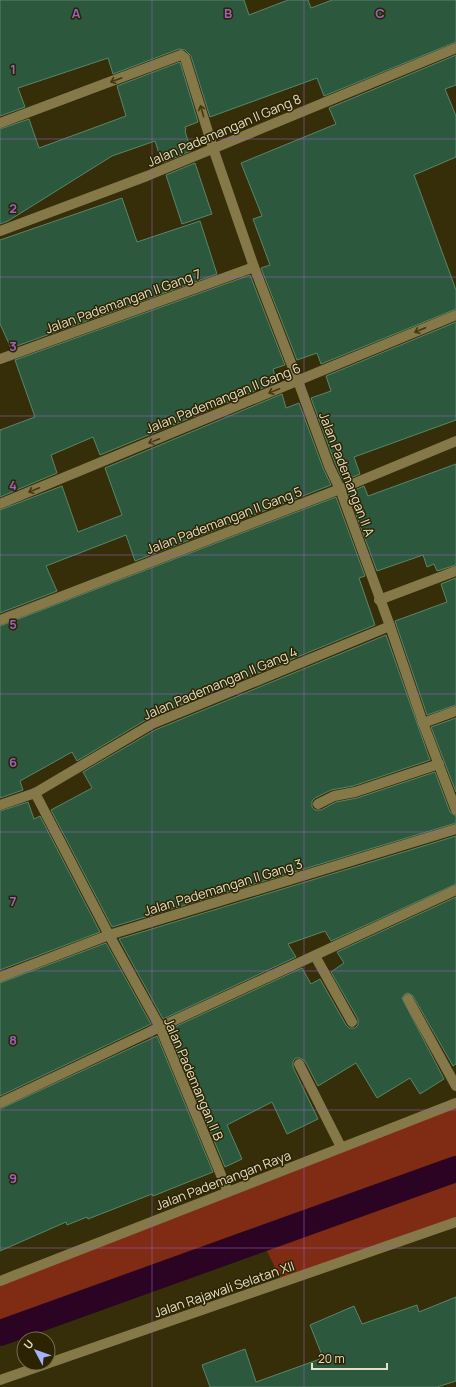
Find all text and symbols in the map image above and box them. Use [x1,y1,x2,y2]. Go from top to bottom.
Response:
text: A [72,4,81,22]
text: B [224,4,232,22]
text: C [375,4,385,22]
text: 1 [10,60,16,78]
one-way arrow [110,77,122,85]
street label: Jalan Pademangan II Gang 8 [144,89,304,171]
one-way arrow [198,104,205,117]
text: 2 [9,199,17,217]
street label: Jalan Pademangan II Gang 7 [43,264,203,338]
one-way arrow [414,327,426,335]
text: 3 [9,337,17,355]
street label: Jalan Pademangan II Gang 6 [143,359,303,437]
one-way arrow [269,388,281,396]
street label: Jalan Pademangan II A [315,409,379,539]
one-way arrow [149,438,161,445]
text: 4 [9,476,17,494]
street label: Jalan Pademangan II Gang 5 [144,482,304,558]
one-way arrow [28,487,40,495]
text: 5 [9,615,17,633]
street label: Jalan Pademangan II Gang 4 [140,642,300,724]
text: 6 [9,753,17,771]
street label: Jalan Pademangan II Gang 3 [141,854,305,920]
text: 7 [10,892,17,910]
street label: Jalan Pademangan II B [160,1015,228,1143]
text: 8 [9,1031,17,1049]
street label: Jalan Pademangan Raya [153,1146,293,1214]
text: 9 [9,1169,17,1187]
street label: Jalan Rajawali Selatan XII [151,1256,297,1322]
north arrow [16,1331,56,1371]
text: U [20,1336,36,1352]
scale bar [312,1345,387,1371]
text: 20 m [318,1350,345,1367]

